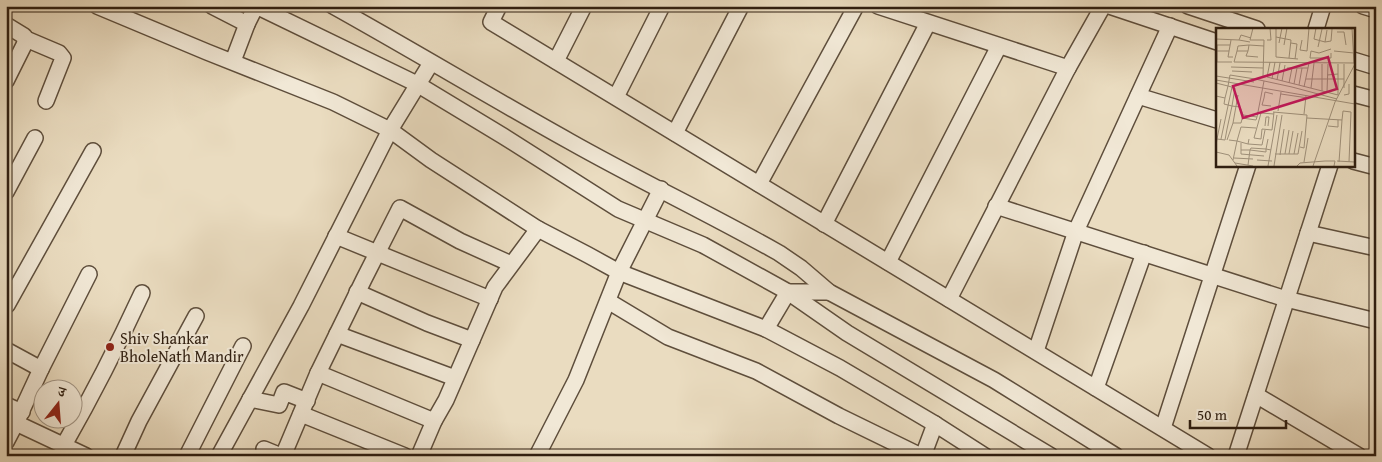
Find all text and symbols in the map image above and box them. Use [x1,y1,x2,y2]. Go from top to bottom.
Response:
inset map [1216,28,1354,166]
place label: Shiv Shankar BholeNath Mandir [120,326,244,368]
marker: Shiv Shankar BholeNath Mandir [104,341,116,353]
north arrow [32,380,82,430]
text: उ [55,381,69,402]
scale bar [1190,397,1286,429]
text: 50 m [1197,404,1228,425]

